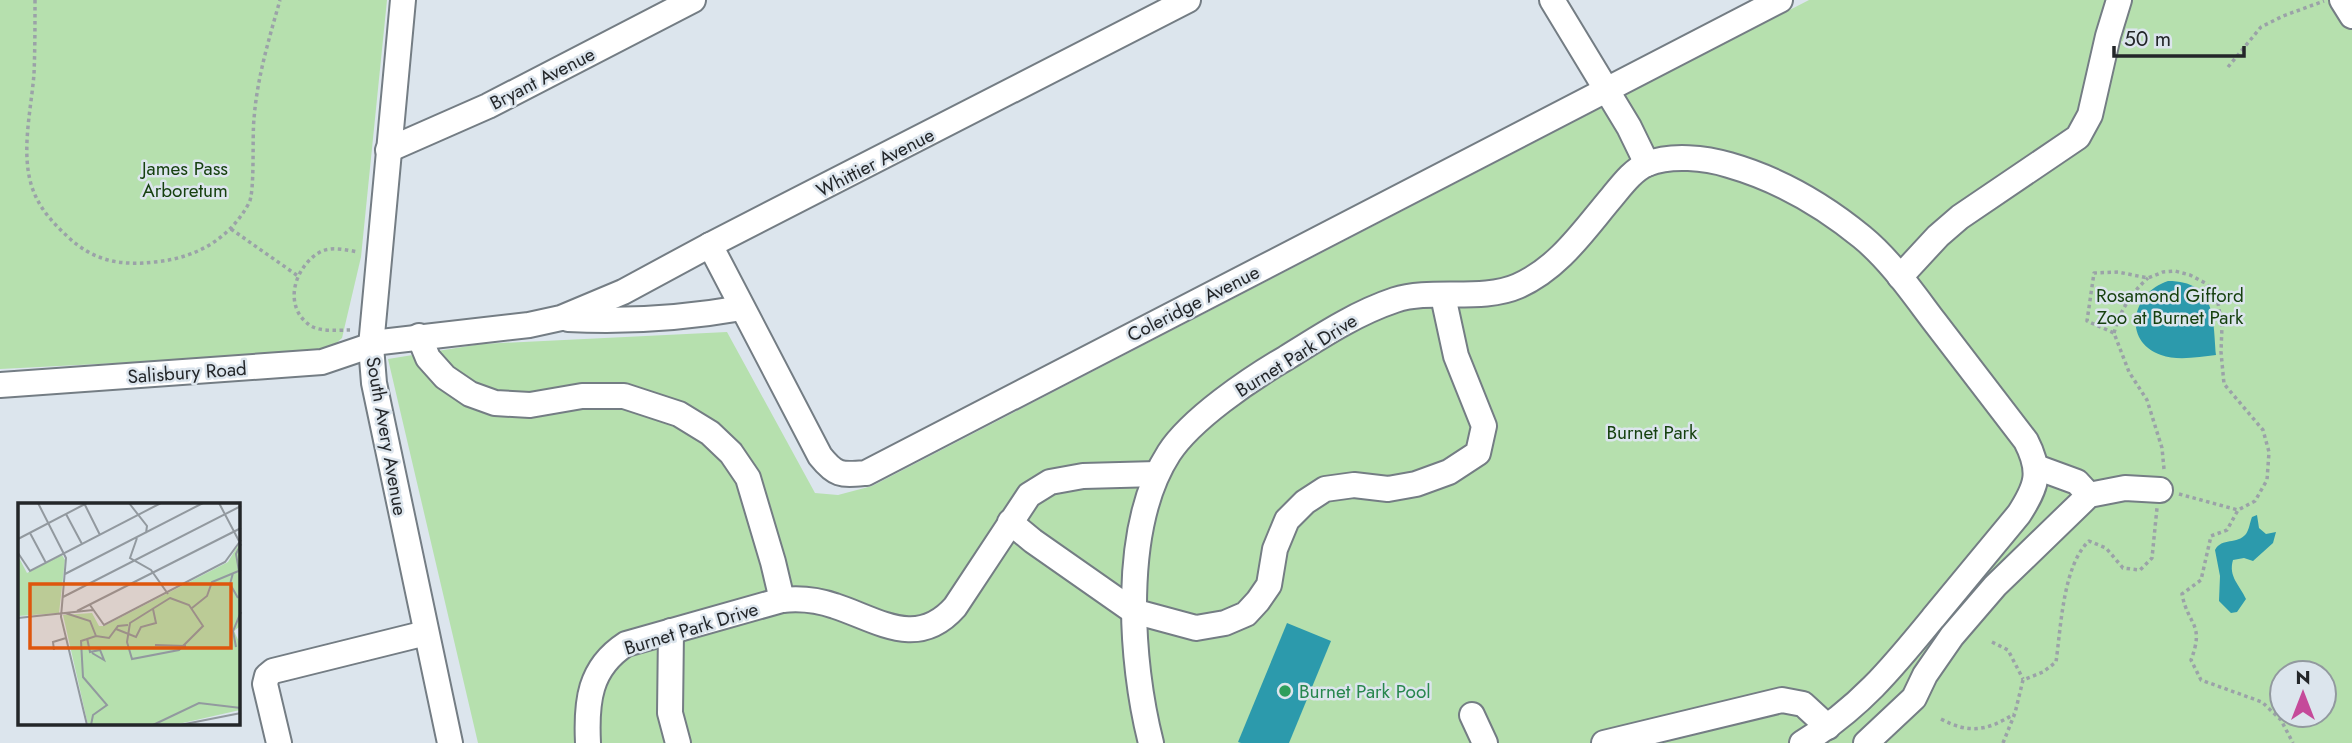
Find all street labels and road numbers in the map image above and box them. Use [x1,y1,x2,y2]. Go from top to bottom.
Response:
street label: Bryant Avenue [485,40,600,116]
street label: Whittier Avenue [812,121,939,204]
street label: Coleridge Avenue [1122,258,1264,348]
street label: Burnet Park Drive [1230,307,1362,404]
street label: Salisbury Road [127,355,248,390]
street label: South Avery Avenue [359,355,414,518]
street label: Burnet Park Drive [621,595,762,662]

